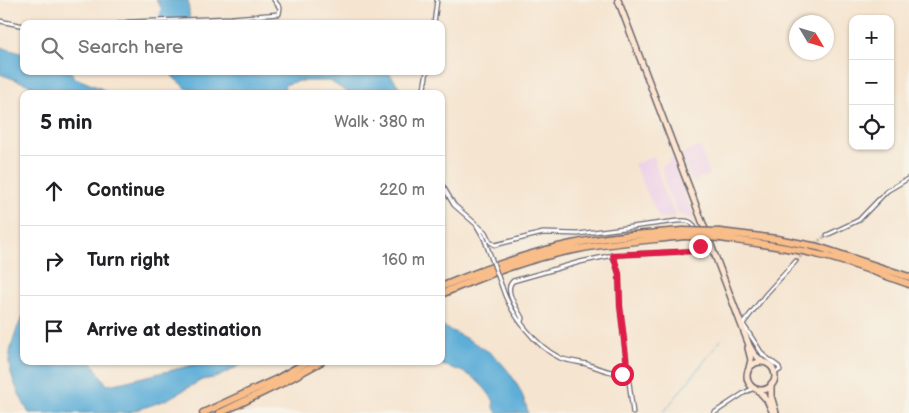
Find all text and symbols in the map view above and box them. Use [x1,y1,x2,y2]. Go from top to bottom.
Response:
north arrow [789,15,834,60]
map controls [849,15,894,150]
button: + [849,15,894,60]
search box [20,20,445,75]
icon: search [38,34,66,62]
text: Search here [78,36,183,59]
button: − [849,60,894,105]
button: locate [849,105,894,150]
text: 5 min [40,110,93,135]
text: Walk · 380 m [334,113,425,132]
icon: ahead [40,177,68,205]
text: Continue [87,179,165,202]
text: 220 m [379,181,425,200]
route end [689,235,712,258]
icon: right [40,247,68,275]
text: Turn right [87,249,170,272]
text: 160 m [382,251,425,270]
icon: arrive [40,317,68,345]
text: Arrive at destination [87,319,262,342]
route start [611,363,634,386]

